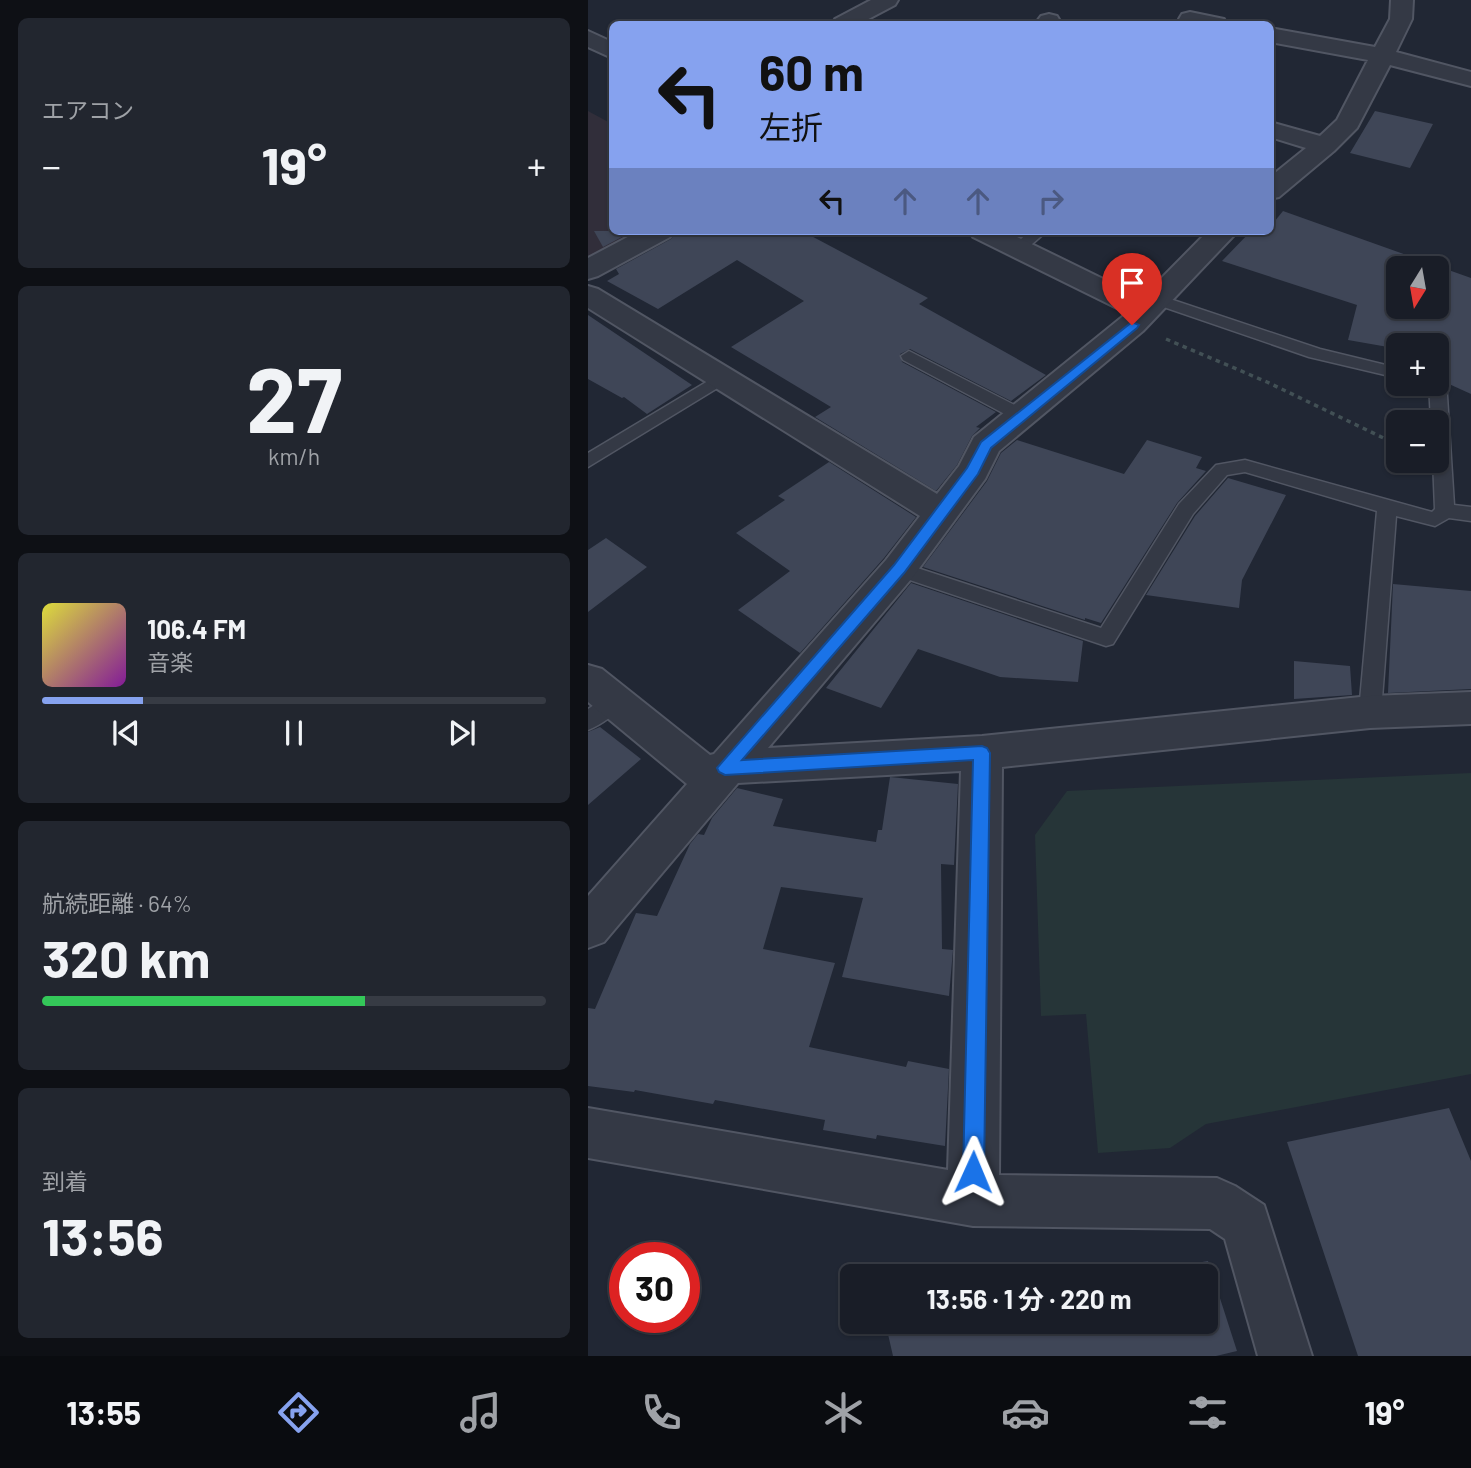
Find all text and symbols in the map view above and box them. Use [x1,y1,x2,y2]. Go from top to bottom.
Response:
text: 60 m [759,42,864,101]
icon: left [644,49,735,140]
text: エアコン [42,96,134,124]
text: 左折 [759,107,823,145]
text: 19° [261,133,327,195]
text: − [42,142,61,188]
text: + [527,142,546,188]
icon: left [813,182,851,220]
icon: ahead [886,182,924,220]
icon: ahead [959,182,997,220]
icon: right [1032,182,1070,220]
pin [1102,253,1162,325]
north arrow [1386,256,1449,318]
map controls [1386,256,1449,473]
icon: arrive [1113,264,1151,302]
button: + [1386,333,1449,396]
text: 27 [246,342,342,451]
button: − [1386,410,1449,473]
text: km/h [268,442,320,470]
text: 106.4 FM [147,613,246,644]
text: 音楽 [147,648,193,676]
icon: previous [107,714,145,752]
icon: pause [275,714,313,752]
icon: next [443,714,481,752]
text: 航続距離 · 64% [42,889,192,917]
text: 320 km [42,926,210,988]
position arrow [936,1135,1010,1209]
text: 到着 [42,1167,88,1195]
text: 13:56 [42,1204,163,1266]
speed limit sign: 30 [609,1242,700,1333]
text: 13:56 · 1 分 · 220 m [927,1283,1131,1314]
icon: directions [274,1388,323,1437]
icon: music [456,1388,505,1437]
icon: phone [637,1388,686,1437]
icon: climate [819,1388,868,1437]
icon: car [1001,1388,1050,1437]
icon: filters [1183,1388,1232,1437]
text: 13:55 [66,1393,141,1431]
text: 19° [1364,1393,1405,1431]

